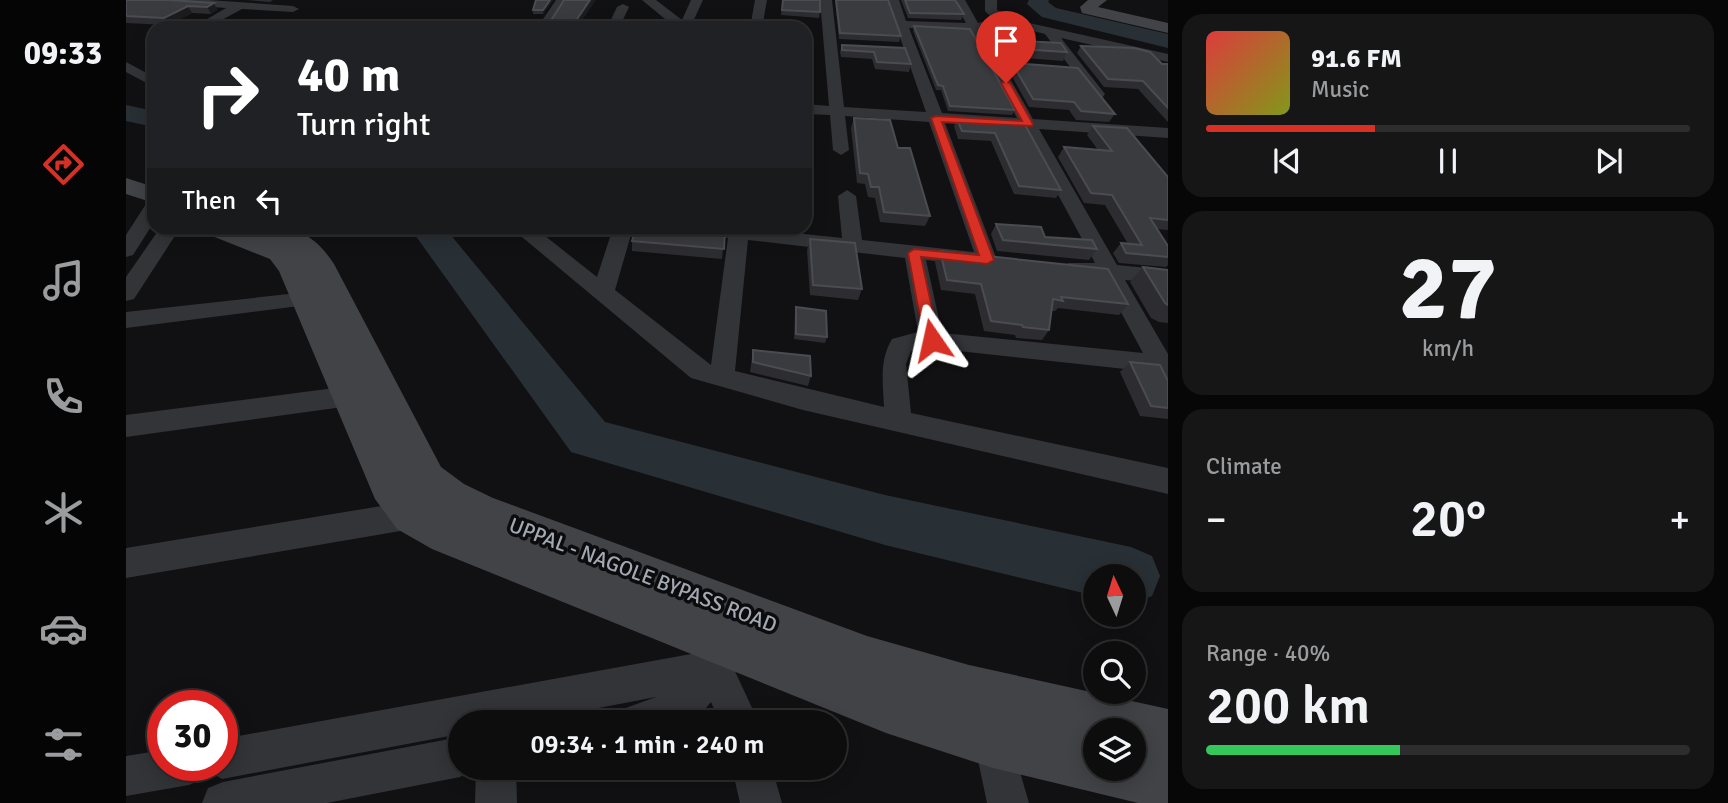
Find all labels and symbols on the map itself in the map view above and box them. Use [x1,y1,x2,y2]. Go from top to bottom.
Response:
pin [976,11,1036,83]
position arrow [895,303,969,377]
street label: UPPAL - NAGOLE BYPASS ROAD [505,512,781,638]
north arrow [1083,564,1146,626]
speed limit sign: 30 [147,690,238,781]

